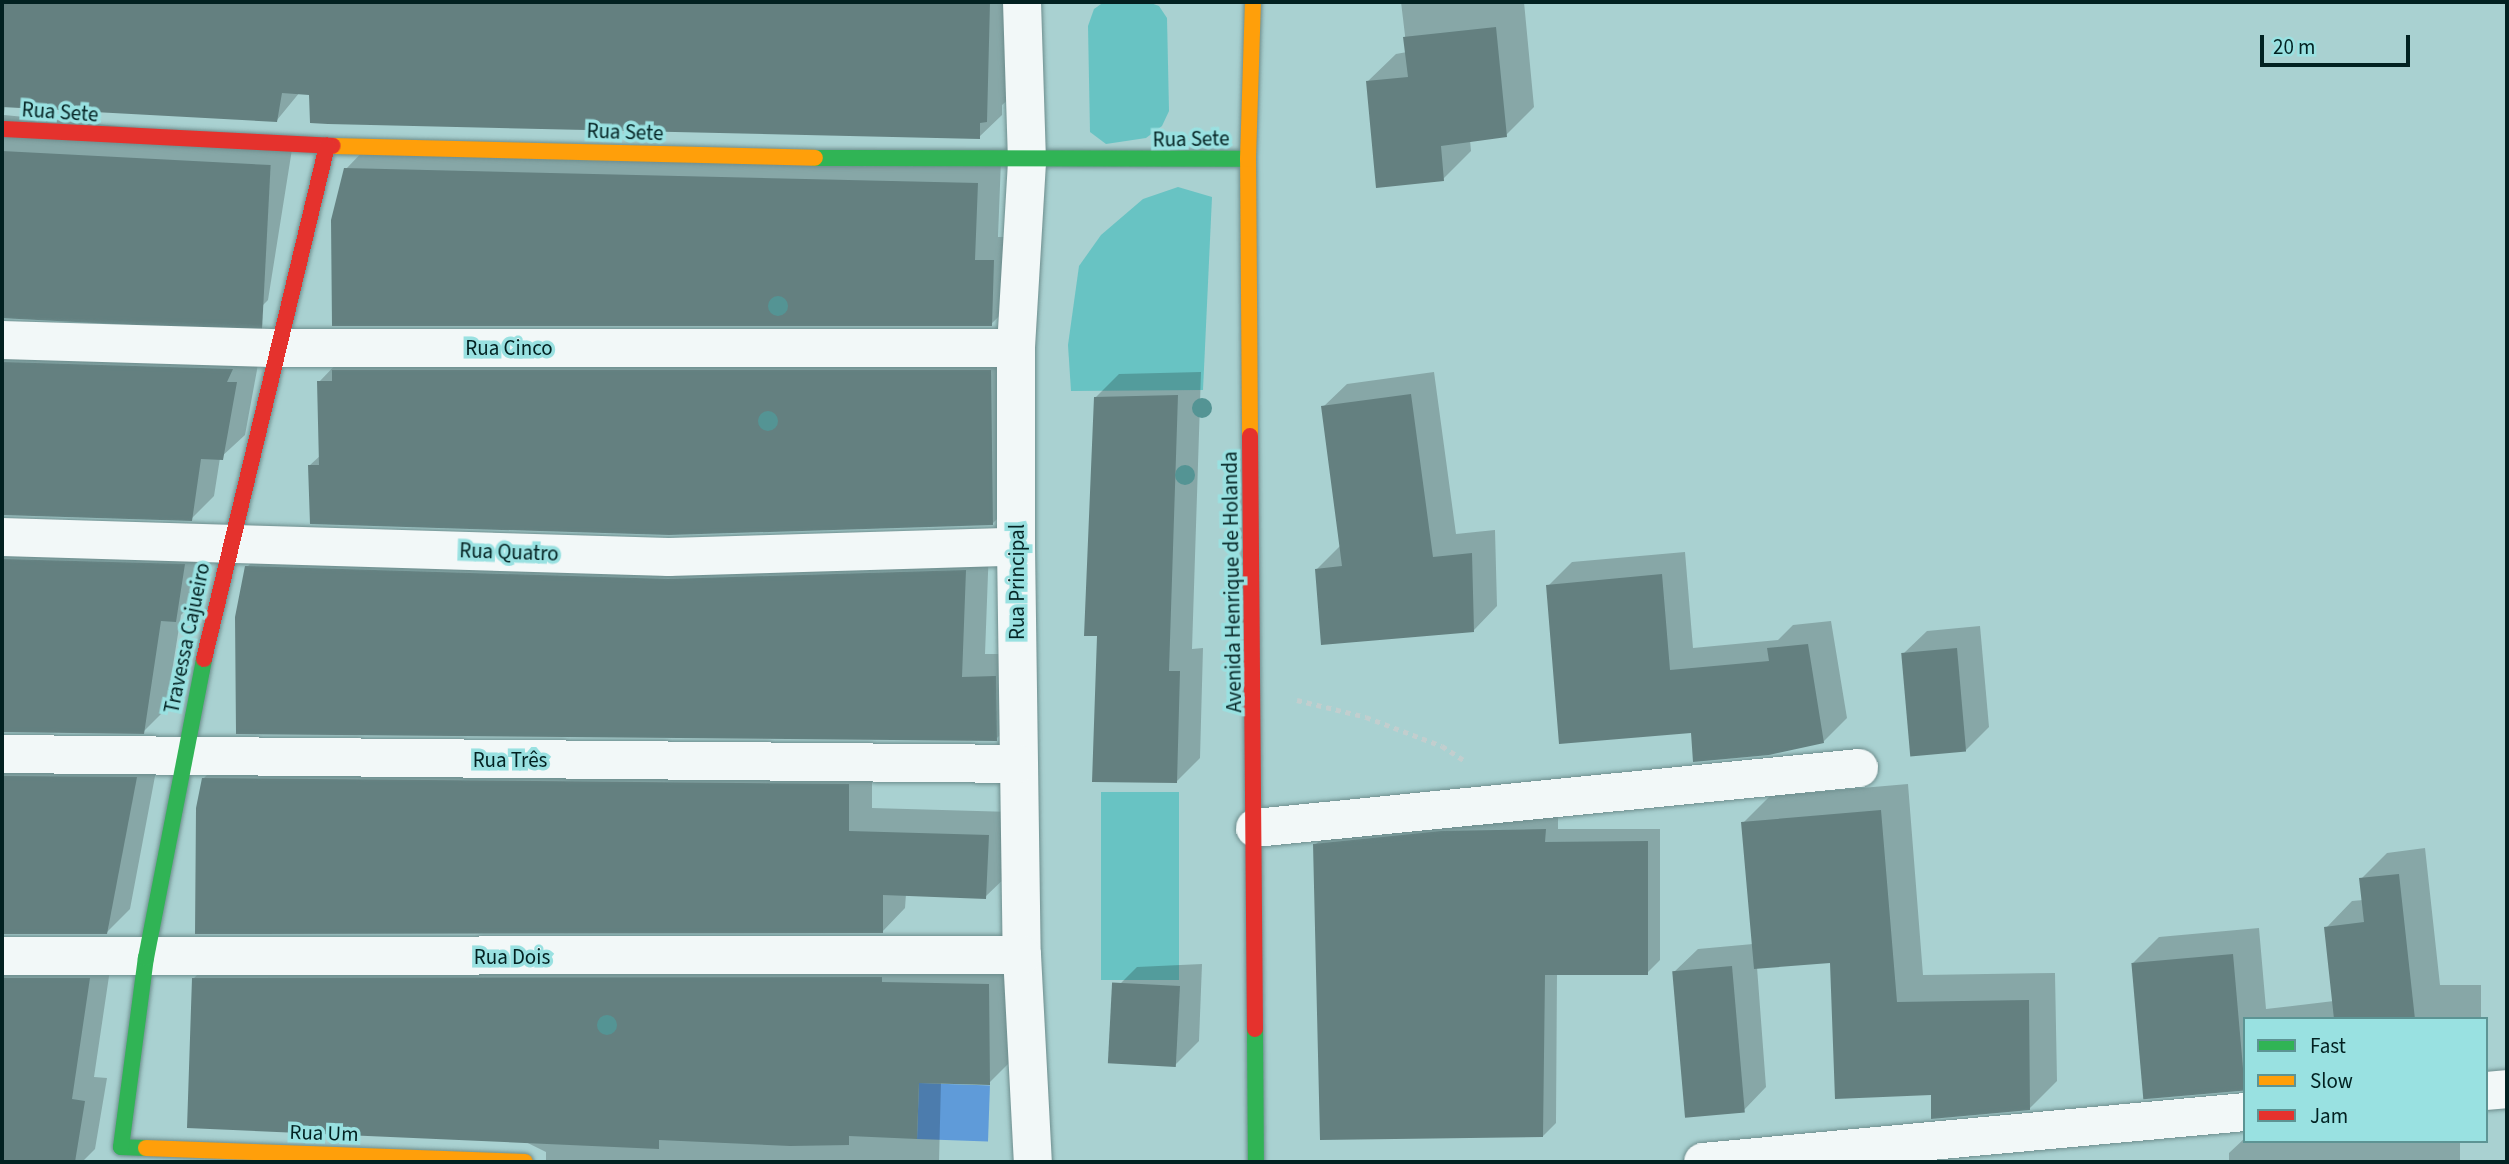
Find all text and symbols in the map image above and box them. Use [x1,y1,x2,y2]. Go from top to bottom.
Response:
scale bar [2264,21,2414,65]
text: 20 m [2273,32,2315,62]
street label: Rua Sete [21,97,99,127]
street label: Rua Sete [586,118,664,146]
street label: Rua Sete [1152,126,1230,152]
street label: Rua Cinco [465,335,553,361]
street label: Avenida Henrique de Holanda [1217,451,1247,713]
street label: Rua Principal [1004,524,1030,640]
street label: Rua Quatro [459,538,559,566]
street label: Travessa Cajueiro [159,560,215,716]
street label: Rua Três [473,747,547,773]
street label: Rua Dois [474,944,550,970]
legend [2243,1017,2488,1143]
text: Fast [2310,1031,2346,1061]
text: Slow [2310,1066,2353,1096]
text: Jam [2310,1101,2348,1131]
street label: Rua Um [289,1119,359,1147]

